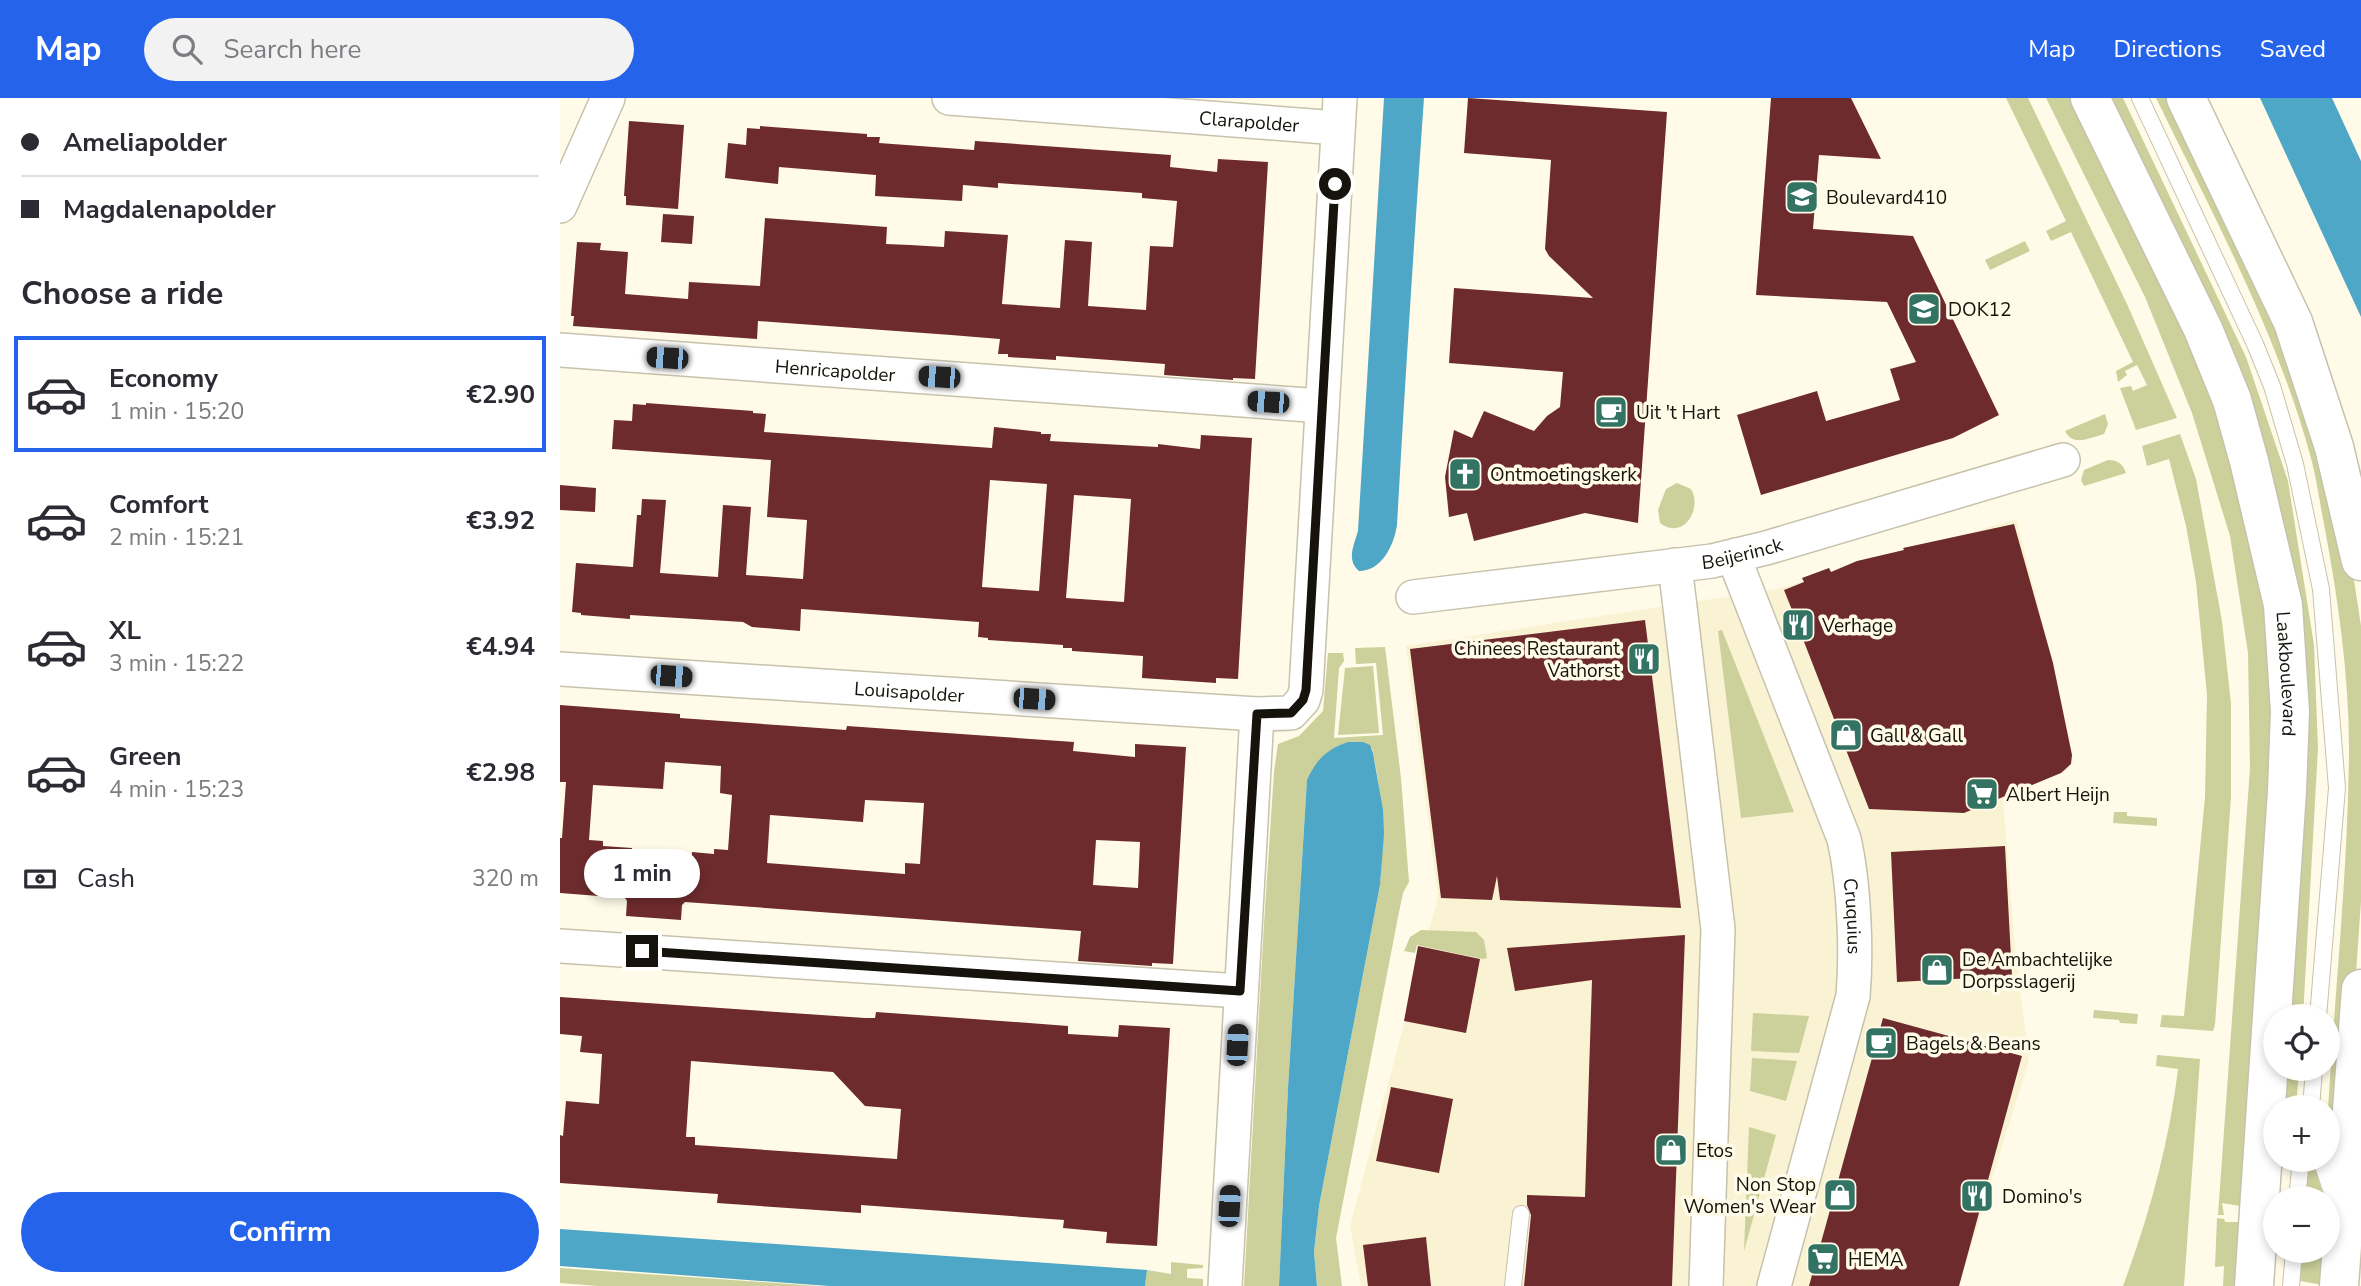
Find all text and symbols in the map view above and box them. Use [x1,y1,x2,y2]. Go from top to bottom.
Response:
search box [144,18,634,81]
text: Map [35,27,102,72]
icon: search [168,30,206,68]
text: Search here [224,32,361,67]
text: Map [2028,33,2075,65]
text: Directions [2113,33,2222,65]
text: Saved [2260,33,2326,65]
street label: Clarapolder [1198,105,1300,139]
text: Ameliapolder [63,125,227,160]
route start [1319,168,1351,200]
school or university icon: Boulevard410 [1783,178,1821,216]
place label: Boulevard410 [1826,185,1947,211]
text: Magdalenapolder [63,192,276,227]
text: Choose a ride [21,272,223,315]
school or university icon: DOK12 [1905,290,1943,328]
place label: DOK12 [1948,297,2011,323]
car [646,346,689,370]
street label: Henricapolder [774,354,896,389]
text: Economy [109,361,218,396]
icon: car [25,363,88,426]
car [918,365,961,389]
text: €2.90 [466,377,535,412]
car [1247,390,1290,414]
cafe icon: Uit 't Hart [1592,393,1630,431]
text: 1 min · 15:20 [109,396,244,427]
place label: Uit 't Hart [1636,400,1720,426]
church icon: Ontmoetingskerk [1446,455,1484,493]
place label: Ontmoetingskerk [1490,462,1637,488]
text: Comfort [109,487,209,522]
icon: car [25,489,88,552]
text: €3.92 [466,503,535,538]
text: 2 min · 15:21 [109,522,244,553]
street label: Beijerinck [1700,532,1786,576]
restaurant icon: Verhage [1779,606,1817,644]
street label: Laakboulevard [2269,610,2302,737]
text: XL [109,613,141,648]
place label: Verhage [1821,613,1893,639]
icon: car [25,615,88,678]
text: €4.94 [466,629,535,664]
place label: Chinees Restaurant Vathorst [1454,636,1620,684]
restaurant icon: Chinees Restaurant Vathorst [1625,640,1663,678]
text: 3 min · 15:22 [109,648,244,679]
car [650,664,693,688]
street label: Louisapolder [853,676,965,709]
car [1013,687,1056,711]
shop icon: Gall & Gall [1827,716,1865,754]
place label: Gall & Gall [1870,723,1964,749]
text: Green [109,739,182,774]
icon: car [25,741,88,804]
text: €2.98 [466,755,535,790]
text: 4 min · 15:23 [109,774,244,805]
supermarket icon: Albert Heijn [1963,775,2001,813]
place label: Albert Heijn [2006,782,2110,808]
callout: 1 min [584,850,700,898]
text: 1 min [612,858,672,889]
icon: cash [21,860,59,898]
text: Cash [77,861,135,896]
text: 320 m [472,863,539,894]
street label: Cruquius [1837,877,1867,955]
route end [626,935,658,967]
place label: De Ambachtelijke Dorpsslagerij [1962,947,2113,995]
shop icon: De Ambachtelijke Dorpsslagerij [1918,951,1956,989]
map controls [2263,1004,2340,1263]
button: locate [2263,1004,2340,1081]
car [1226,1023,1249,1067]
cafe icon: Bagels & Beans [1862,1024,1900,1062]
place label: Bagels & Beans [1906,1031,2041,1057]
button: + [2263,1095,2340,1172]
shop icon: Etos [1652,1131,1690,1169]
place label: Etos [1696,1138,1733,1164]
place label: Non Stop Women's Wear [1683,1172,1816,1220]
shop icon: Non Stop Women's Wear [1821,1176,1859,1214]
restaurant icon: Domino's [1958,1177,1996,1215]
car [1218,1184,1241,1228]
place label: Domino's [2002,1184,2082,1210]
button: − [2263,1186,2340,1263]
button: Confirm [21,1192,539,1272]
supermarket icon: HEMA [1804,1240,1842,1278]
place label: HEMA [1848,1247,1904,1273]

